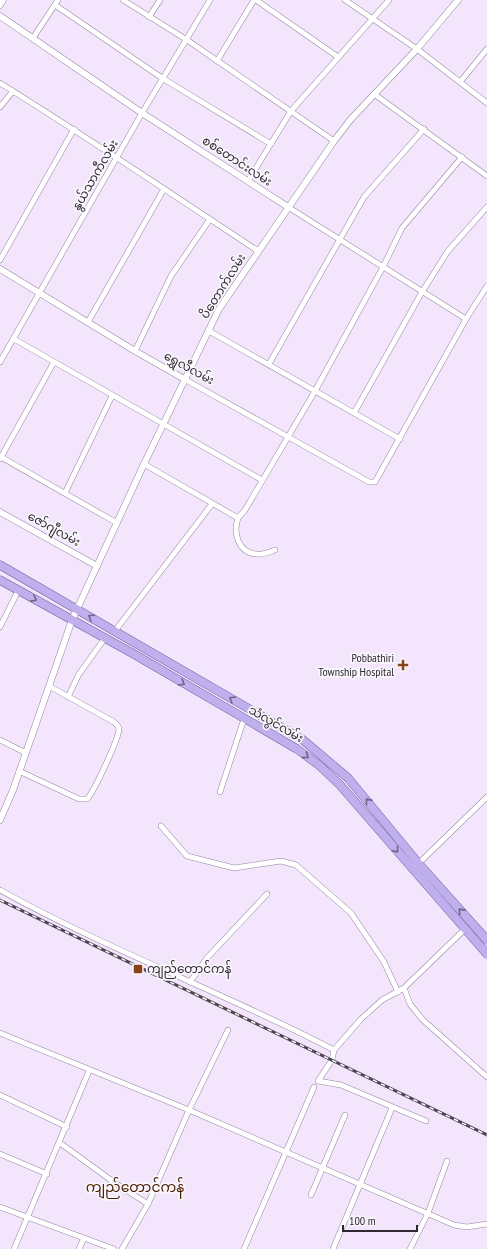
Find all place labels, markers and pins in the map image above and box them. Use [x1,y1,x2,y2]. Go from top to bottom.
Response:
place label: Pobbathiri Township Hospital [318,650,394,679]
marker: Pobbathiri Township Hospital [397,659,409,671]
place label: ကျည်တောင်ကန် [147,960,232,979]
marker: ကျည်တောင်ကန် [132,963,144,975]

